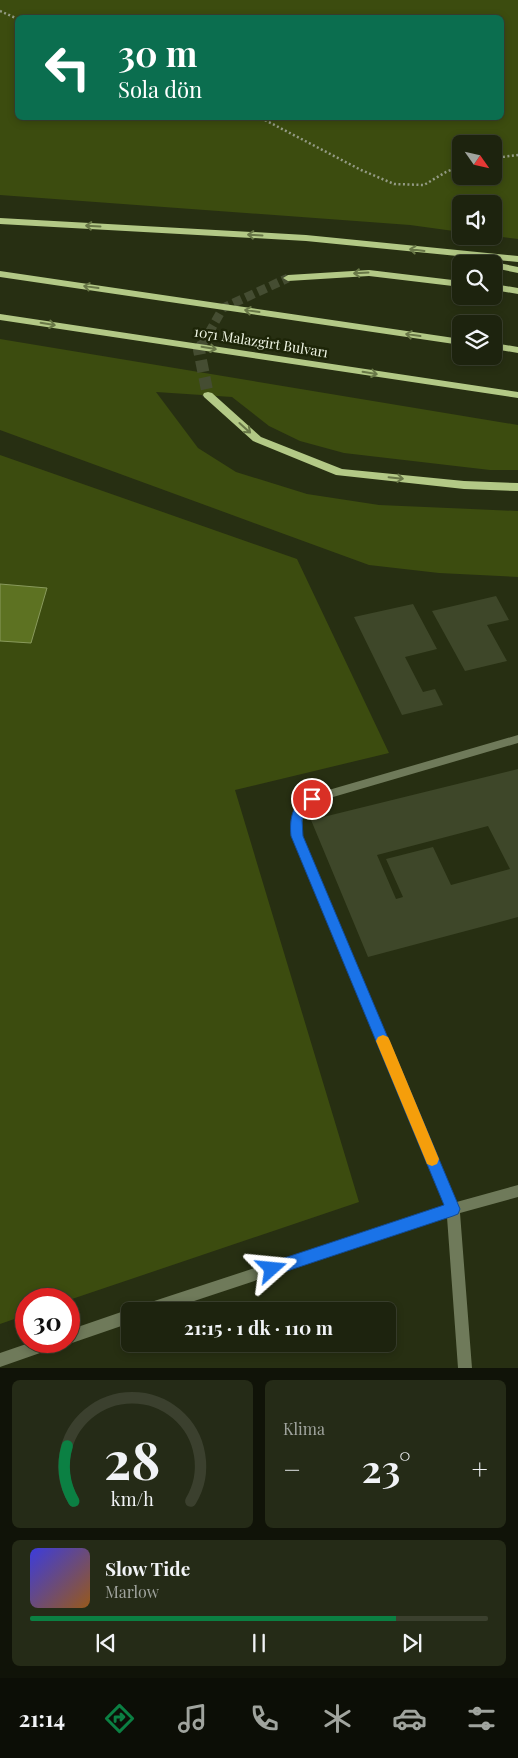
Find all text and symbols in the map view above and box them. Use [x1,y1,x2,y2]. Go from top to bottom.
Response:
text: 30 m [118,29,198,76]
icon: left [35,35,100,100]
text: Sola dön [118,74,202,104]
north arrow [452,135,502,185]
map controls [452,135,502,365]
button: sound [452,195,502,245]
one-way arrow [85,222,101,231]
one-way arrow [248,230,264,239]
one-way arrow [410,245,426,255]
button: search [452,255,502,305]
one-way arrow [353,269,369,278]
one-way arrow [84,282,100,292]
one-way arrow [245,306,261,316]
button: layers [452,315,502,365]
one-way arrow [40,320,56,330]
street label: 1071 Malazgirt Bulvarı [193,322,329,361]
one-way arrow [405,329,421,339]
one-way arrow [201,344,217,354]
one-way arrow [361,368,377,378]
one-way arrow [238,422,251,434]
one-way arrow [388,473,404,483]
pin [291,778,333,820]
icon: arrive [298,785,326,813]
position arrow [245,1242,297,1294]
speed limit sign: 30 [15,1288,80,1353]
text: 21:15 · 1 dk · 110 m [184,1314,333,1340]
text: Klima [283,1418,325,1439]
text: 28 [104,1424,161,1493]
text: 23° [362,1442,411,1493]
text: − [283,1450,301,1487]
text: + [472,1450,488,1487]
text: km/h [111,1487,154,1510]
text: Slow Tide [105,1555,190,1581]
text: Marlow [105,1581,159,1602]
icon: previous [92,1629,120,1657]
icon: pause [245,1629,273,1657]
icon: next [398,1629,426,1657]
icon: directions [102,1701,137,1736]
icon: music [175,1701,210,1736]
icon: phone [247,1701,282,1736]
icon: climate [320,1701,355,1736]
icon: car [392,1701,427,1736]
icon: filters [464,1701,499,1736]
text: 21:14 [19,1703,65,1733]

